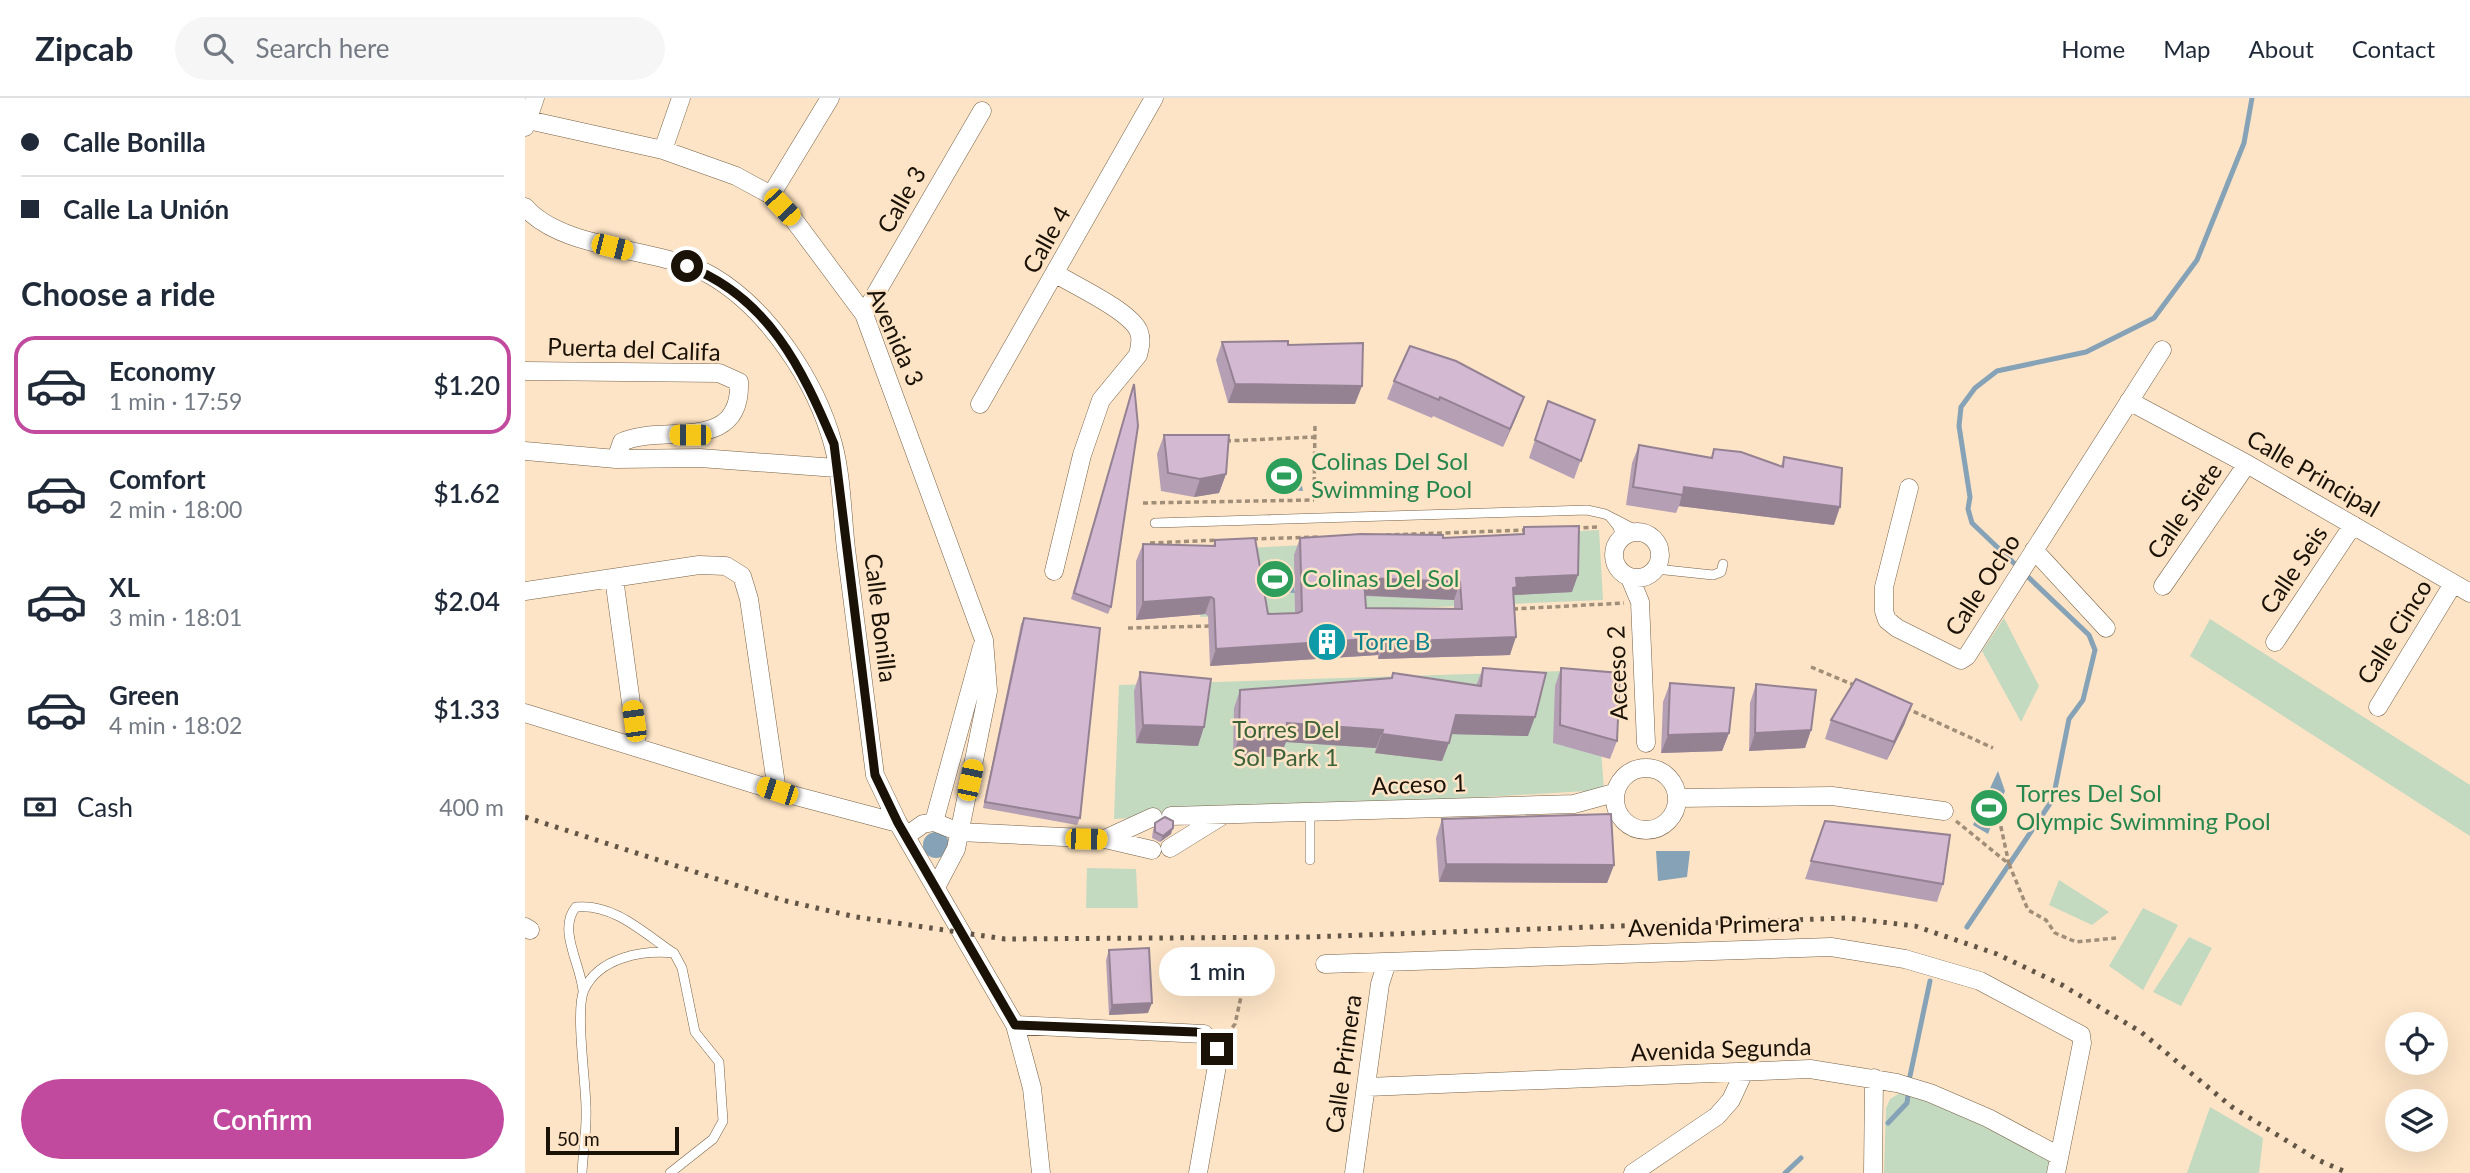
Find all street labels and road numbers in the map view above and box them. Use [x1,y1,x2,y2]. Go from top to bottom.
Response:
street label: Calle 3 [870,161,931,238]
street label: Calle 4 [1016,201,1076,278]
street label: Avenida 3 [862,283,931,390]
street label: Puerta del Califa [547,331,721,366]
street label: Calle Principal [2242,423,2385,522]
street label: Calle Siete [2140,457,2227,564]
street label: Calle Seis [2253,520,2333,619]
street label: Calle Ocho [1938,528,2025,641]
street label: Calle Bonilla [859,552,904,684]
street label: Calle Cinco [2350,573,2437,689]
street label: Acceso 2 [1600,625,1633,721]
street label: Acceso 1 [1371,767,1467,800]
street label: Avenida Primera [1627,907,1801,942]
street label: Calle Primera [1318,993,1367,1135]
street label: Avenida Segunda [1630,1031,1812,1066]

